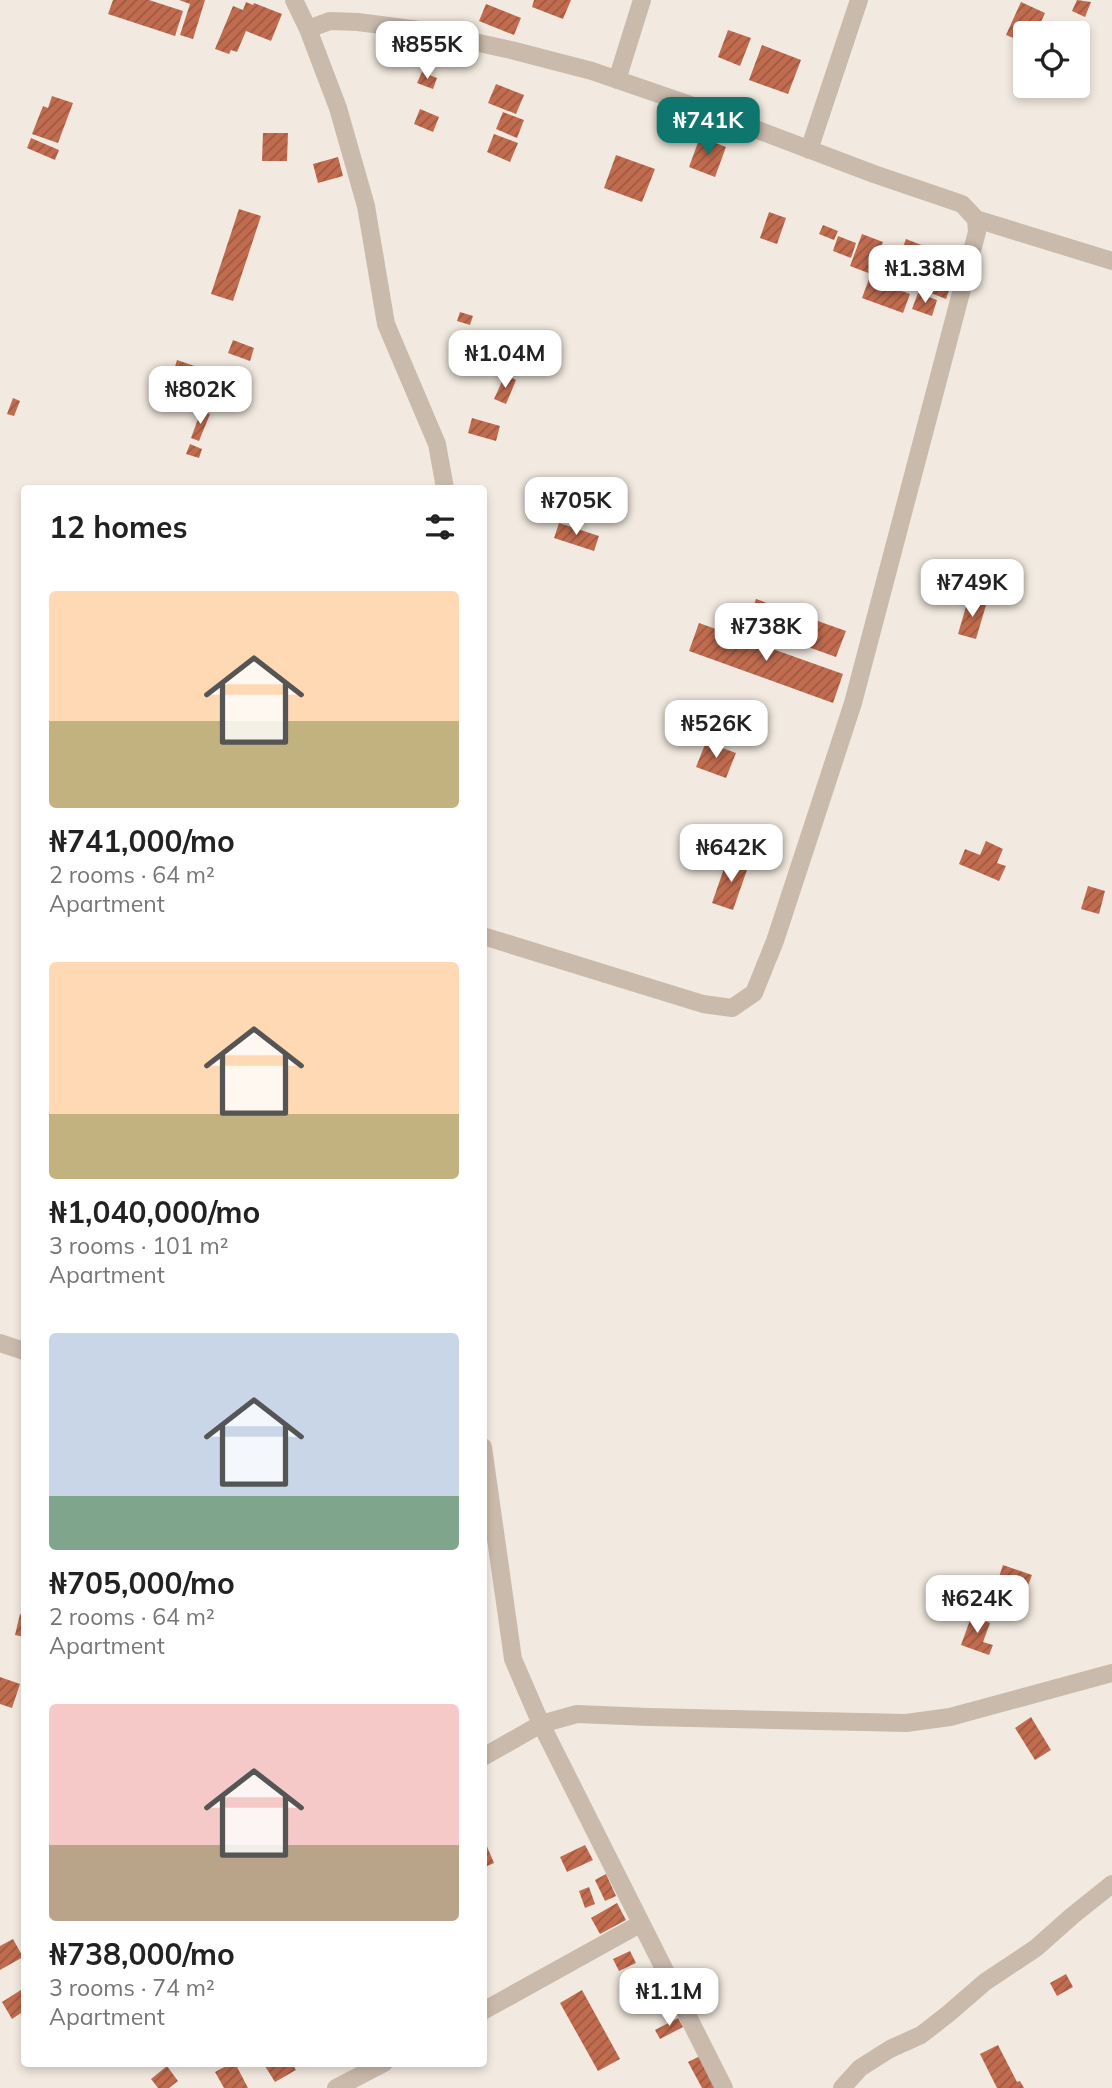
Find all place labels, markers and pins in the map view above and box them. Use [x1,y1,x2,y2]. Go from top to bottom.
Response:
pin: ₦855K [378,22,476,81]
pin: ₦741K [659,97,757,157]
pin: ₦1.38M [868,246,982,305]
pin: ₦1.04M [448,330,562,390]
pin: ₦802K [151,366,249,426]
pin: ₦705K [527,477,625,537]
pin: ₦749K [923,560,1021,619]
pin: ₦738K [717,604,815,663]
pin: ₦526K [667,700,765,760]
pin: ₦642K [682,824,780,884]
pin: ₦624K [928,1576,1026,1635]
pin: ₦1.1M [620,1968,718,2028]

